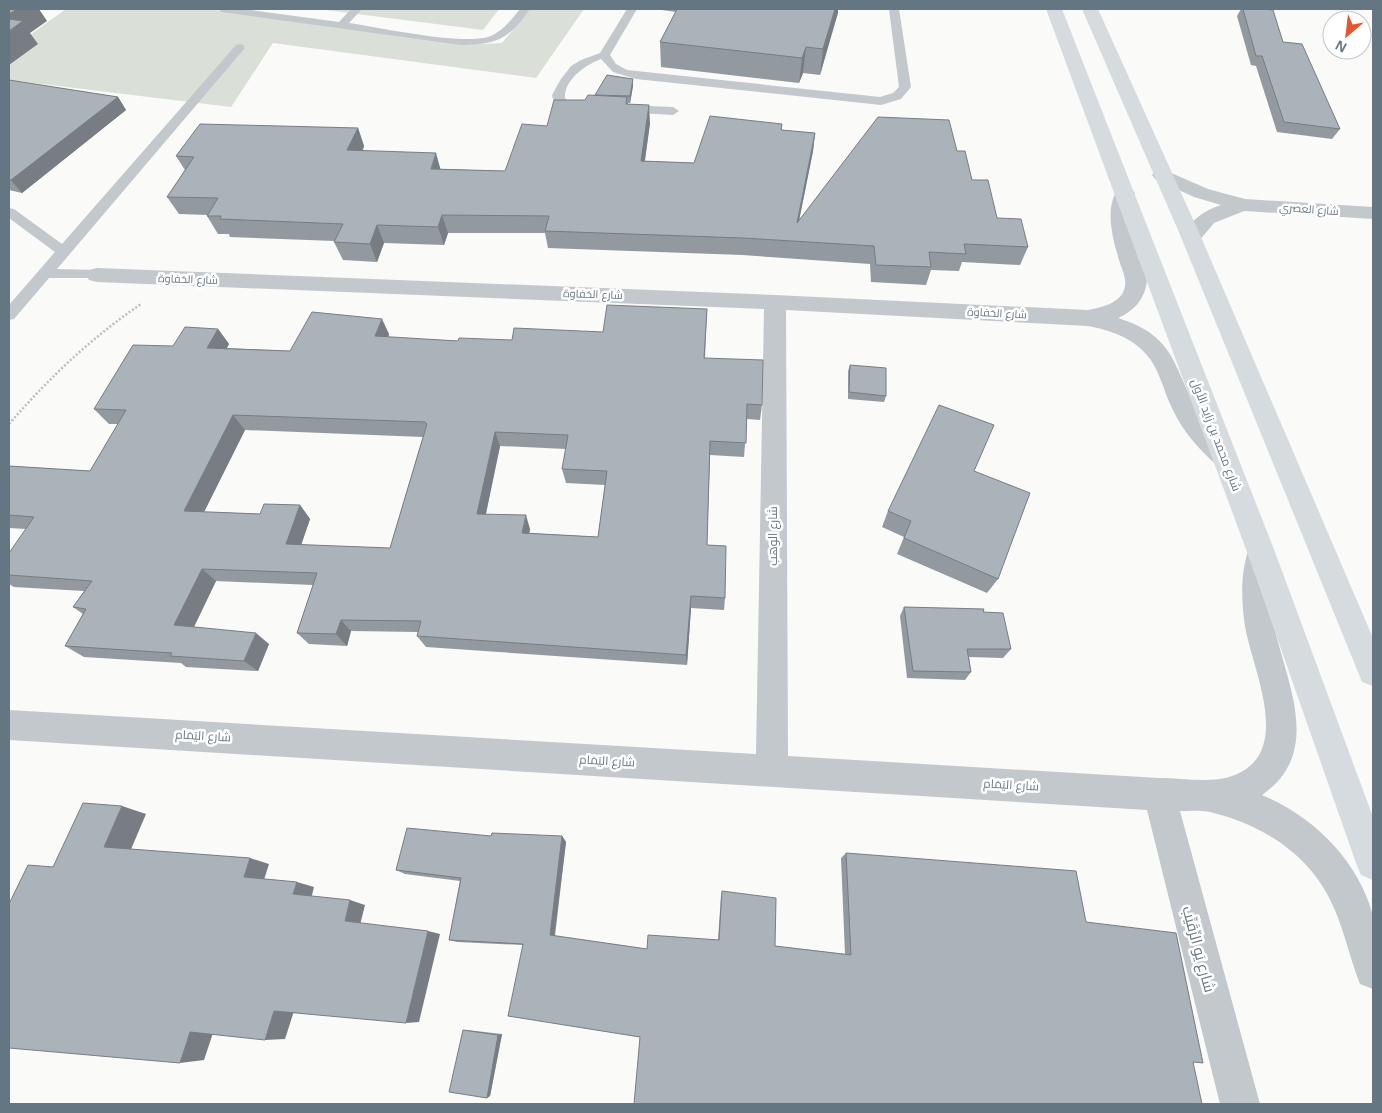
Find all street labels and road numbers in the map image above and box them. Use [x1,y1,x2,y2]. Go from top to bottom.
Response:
street label: شارع العصري [1279,201,1339,220]
street label: شارع الحَفاوة [158,272,218,288]
street label: شارع الحَفاوة [563,287,623,303]
street label: شارع الحَفاوة [967,305,1027,323]
street label: شارع محمد بن زايد الأول [1187,377,1244,494]
street label: شارع الوهب [766,506,781,566]
street label: شارع اليَمَام [175,728,231,745]
street label: شارع اليَمَام [579,753,635,770]
street label: شارع اليَمَام [983,777,1039,794]
street label: شارع يَو الرِّقَيِّب [1176,904,1219,995]

